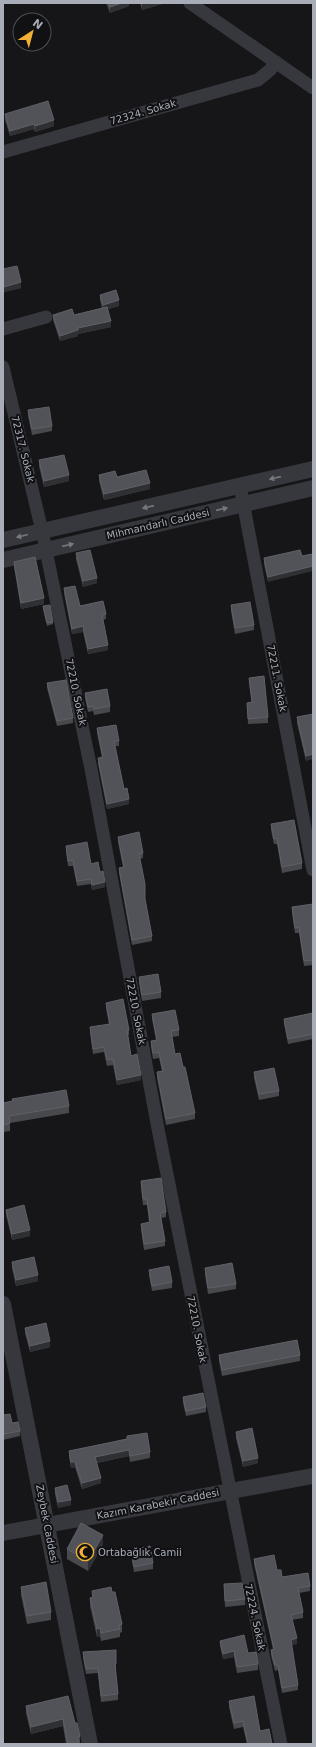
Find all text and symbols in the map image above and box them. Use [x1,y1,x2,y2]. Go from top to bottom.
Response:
north arrow [12,12,52,52]
text: N [30,16,45,32]
street label: 72324. Sokak [109,97,177,127]
street label: 72317. Sokak [9,415,37,484]
one-way arrow [269,475,281,481]
one-way arrow [142,504,154,510]
one-way arrow [216,506,228,512]
street label: Mihmandarlı Caddesi [105,507,211,541]
one-way arrow [15,533,28,539]
one-way arrow [62,541,74,547]
street label: 72211. Sokak [265,643,289,713]
street label: 72210. Sokak [64,658,89,727]
street label: 72210. Sokak [124,976,148,1046]
street label: 72210. Sokak [185,1294,209,1364]
street label: Zeybek Caddesi [34,1484,60,1564]
street label: Kazım Karabekir Caddesi [96,1487,220,1521]
mosque icon: Ortabağlık Camii [75,1542,95,1562]
place label: Ortabağlık Camii [98,1547,182,1558]
street label: 72224. Sokak [243,1583,268,1652]

